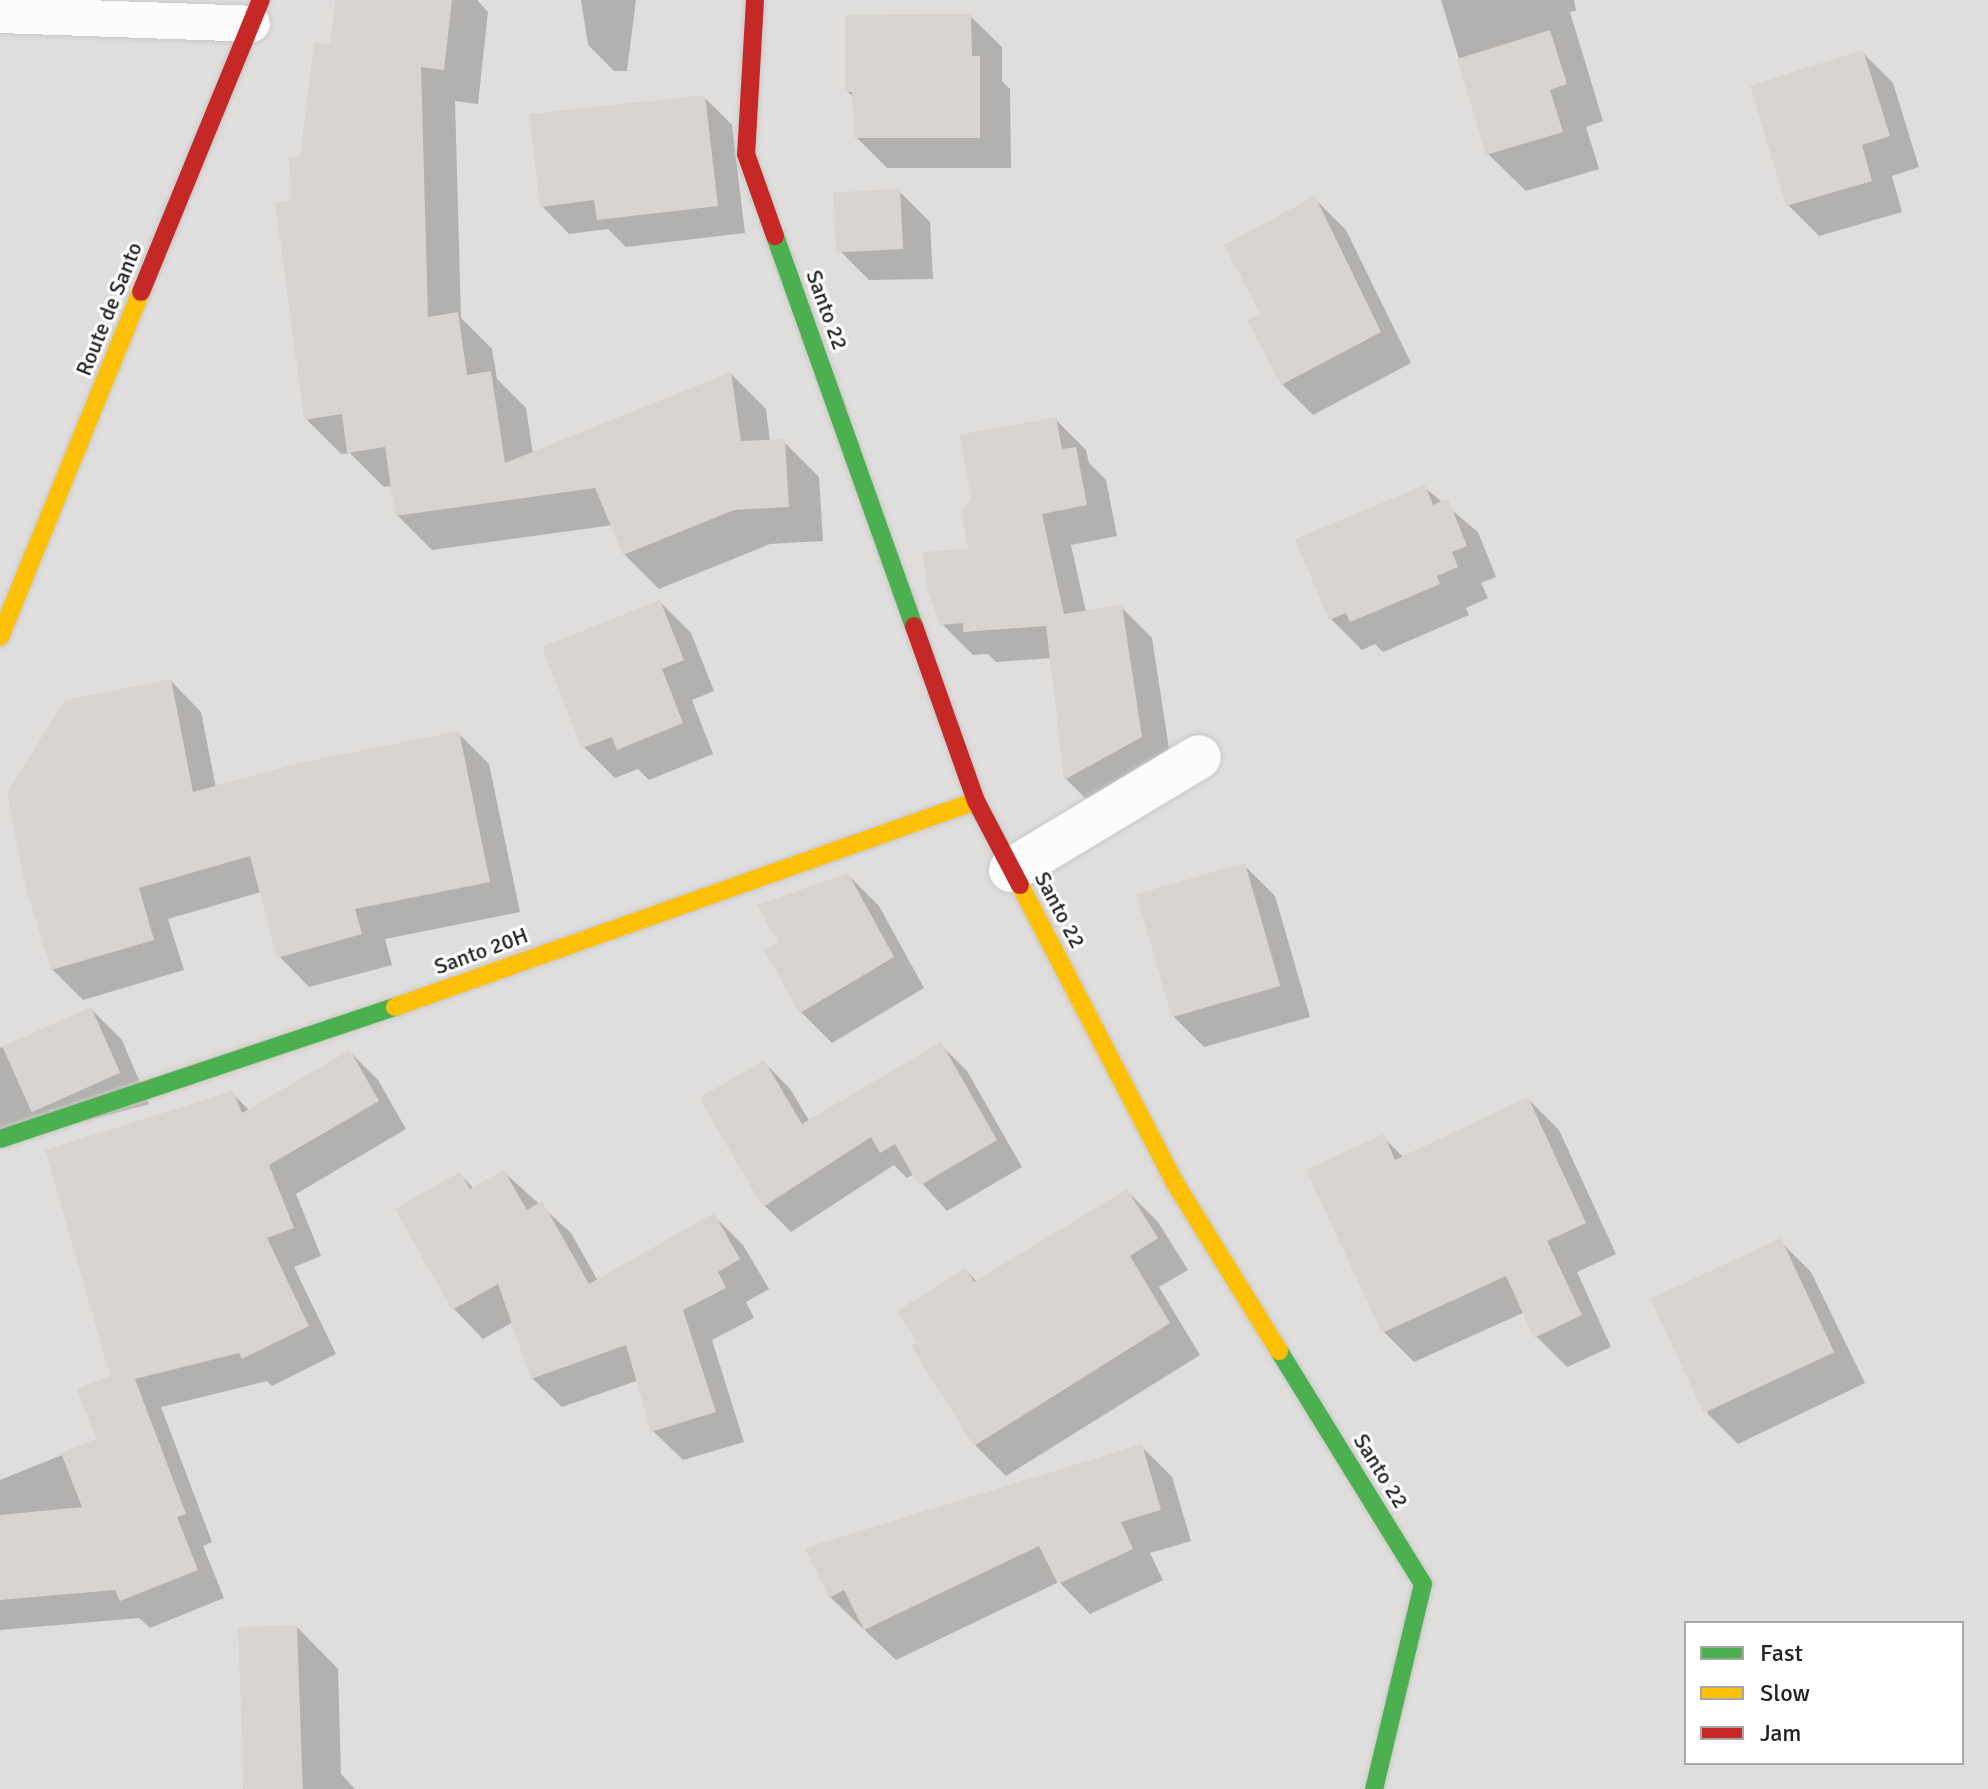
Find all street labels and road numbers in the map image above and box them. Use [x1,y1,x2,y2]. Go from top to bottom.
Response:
street label: Route de Santo [70,238,148,380]
street label: Santo 22 [800,267,854,353]
street label: Santo 22 [1029,867,1091,953]
street label: Santo 20H [431,922,531,980]
street label: Santo 22 [1348,1429,1414,1513]

